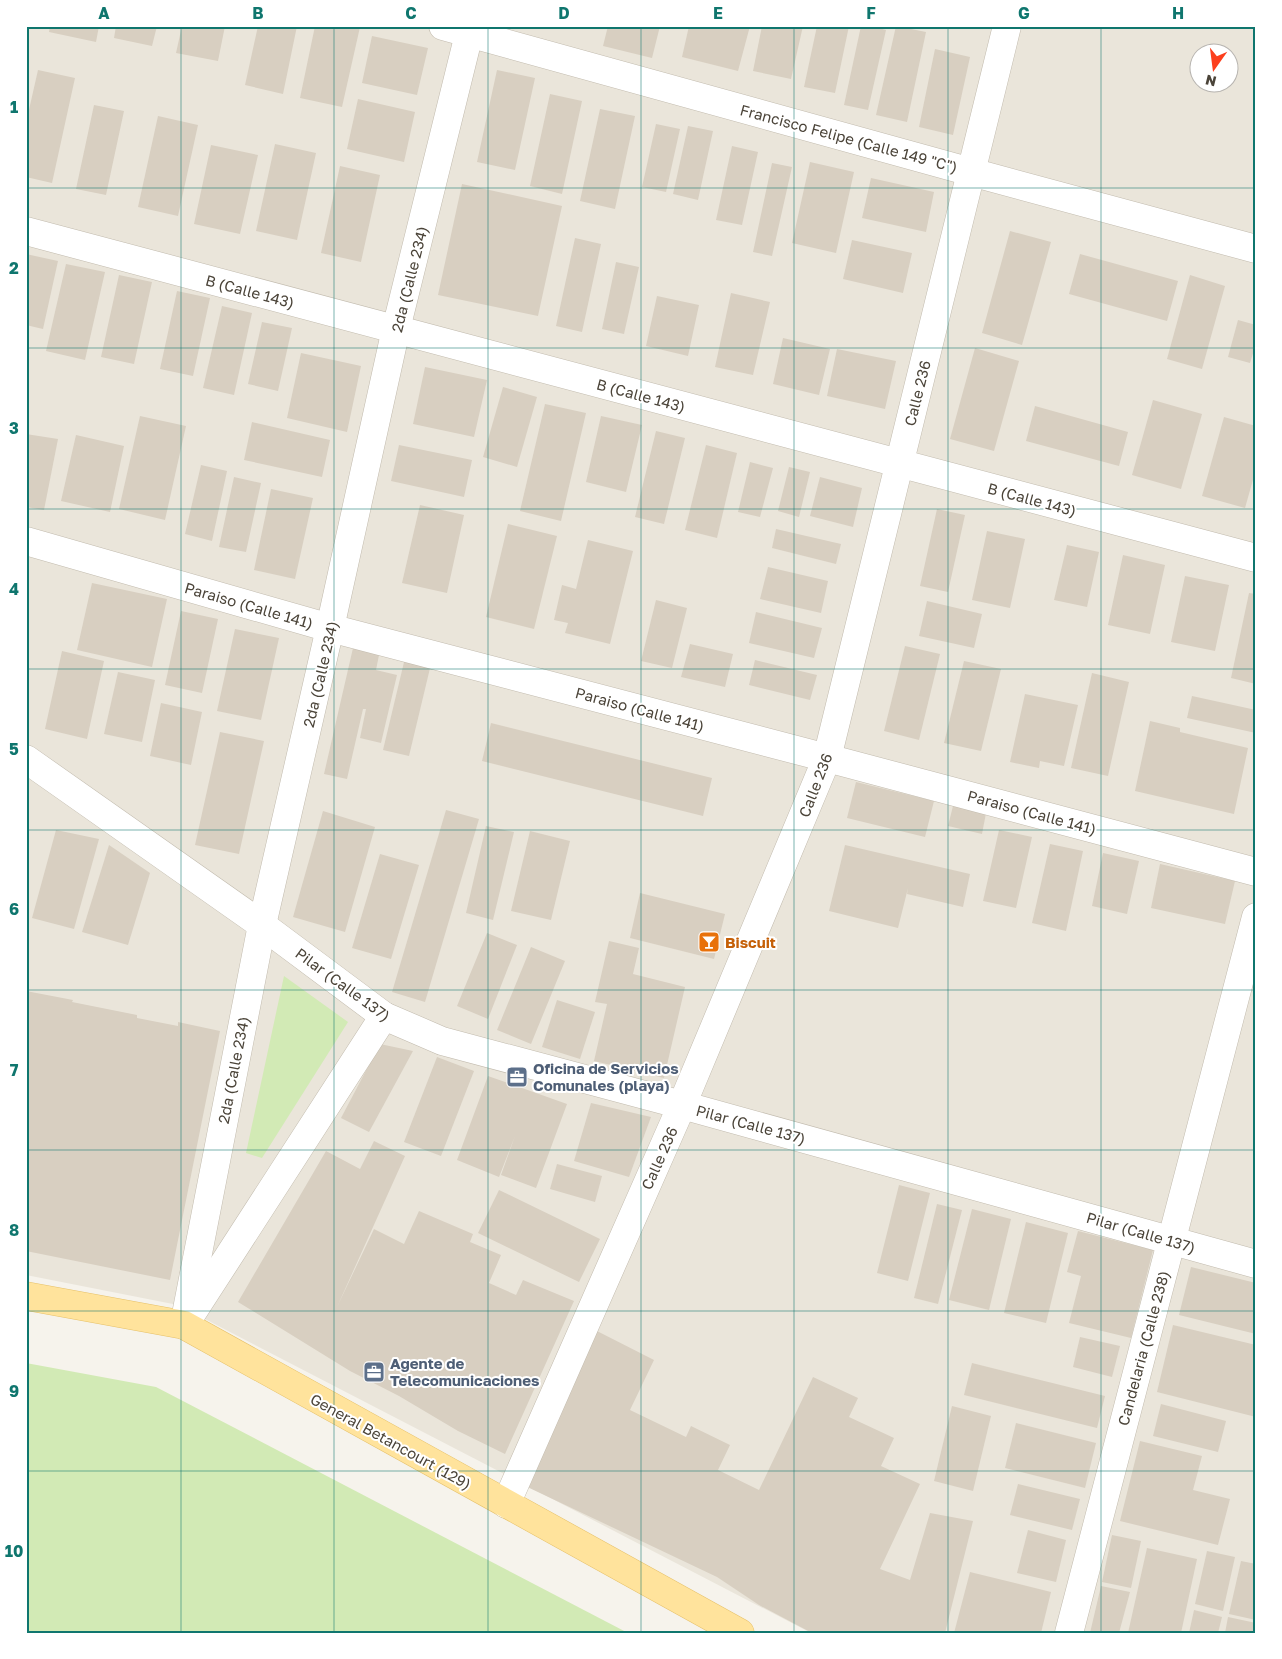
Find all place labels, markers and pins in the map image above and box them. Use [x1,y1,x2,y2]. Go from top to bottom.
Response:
bar icon: Biscuit [697,930,721,954]
place label: Biscuit [725,933,776,951]
place label: Oficina de Servicios Comunales (playa) [533,1059,679,1094]
office icon: Oficina de Servicios Comunales (playa) [505,1065,529,1089]
place label: Agente de Telecomunicaciones [390,1354,539,1389]
office icon: Agente de Telecomunicaciones [362,1360,386,1384]

